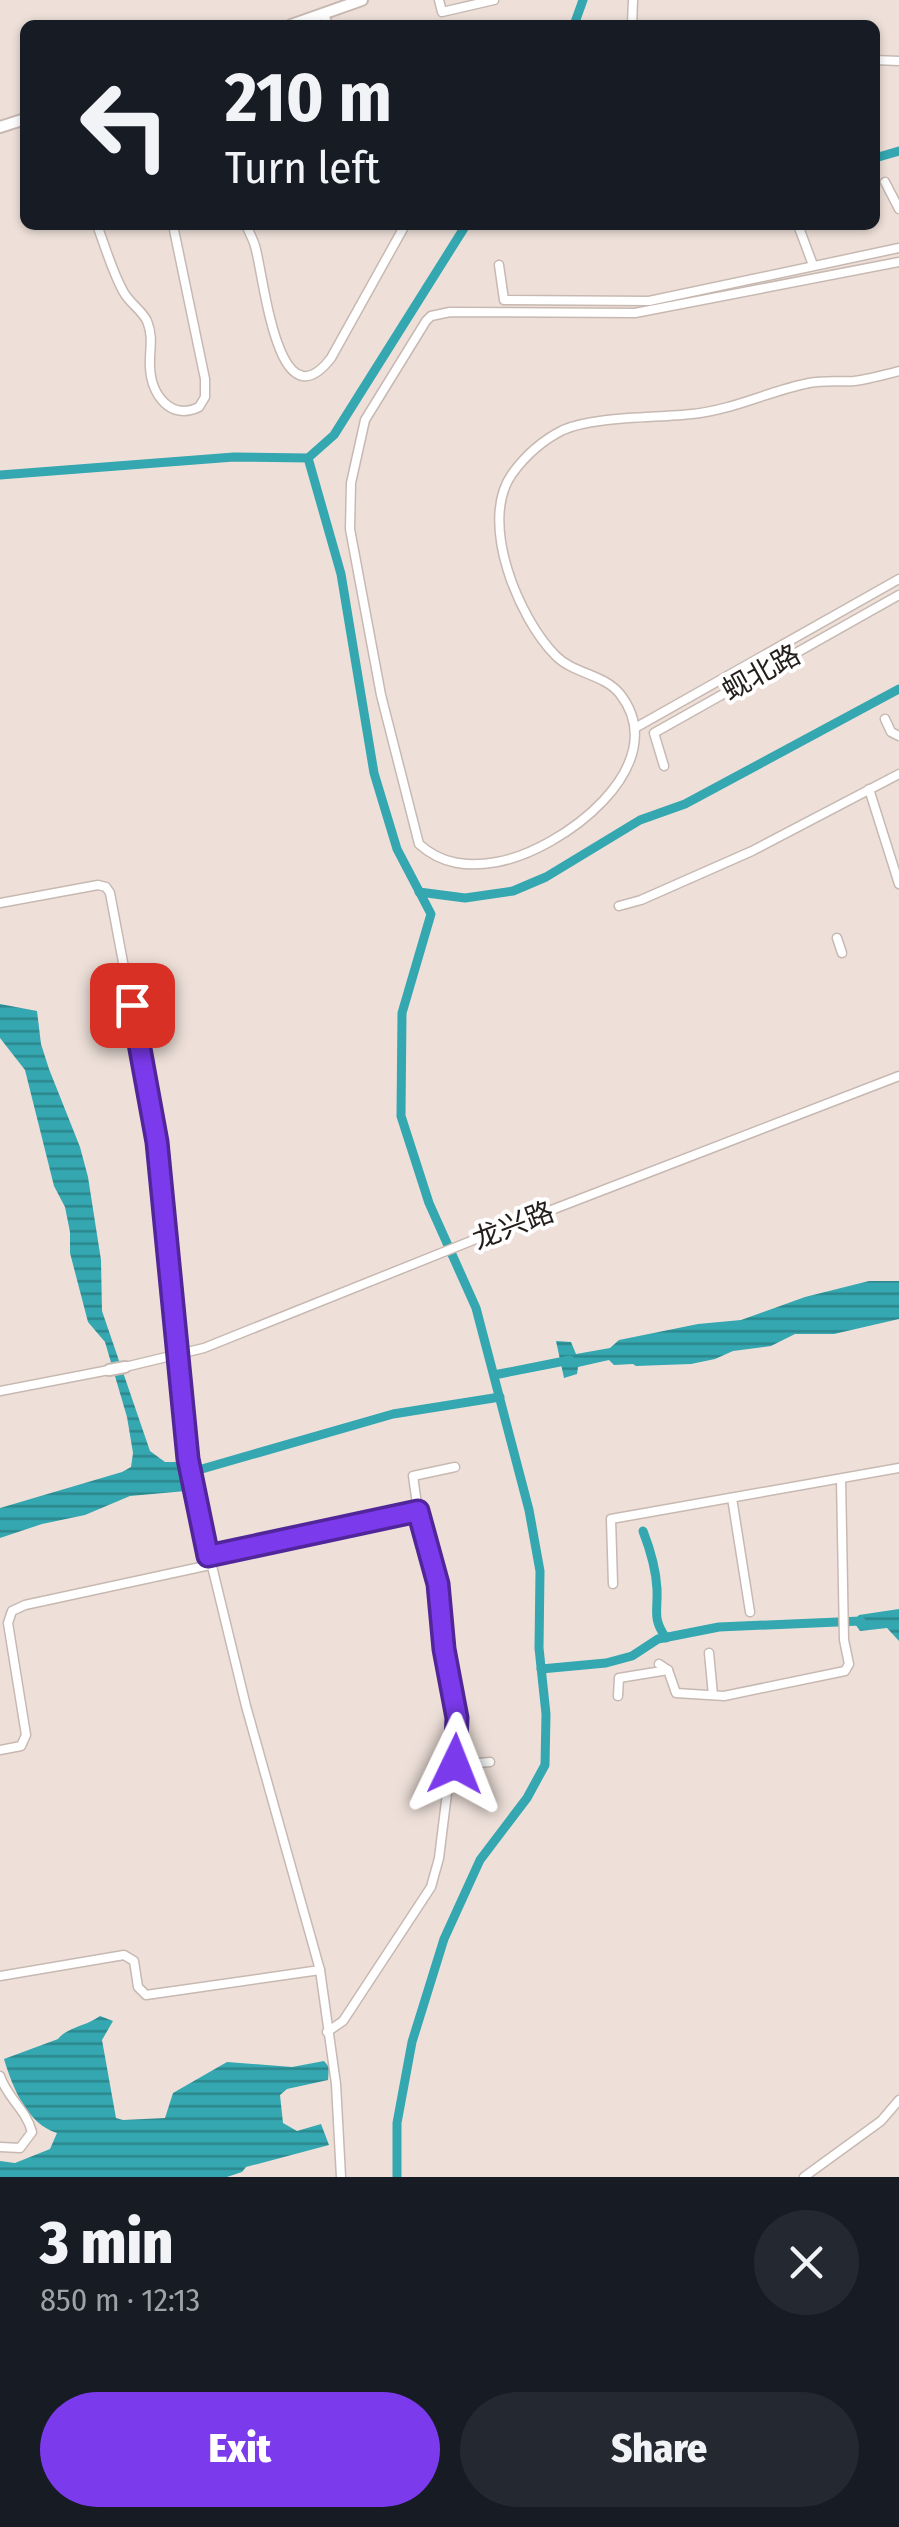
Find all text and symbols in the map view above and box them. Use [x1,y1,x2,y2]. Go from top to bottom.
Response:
text: 210 m [225,56,392,140]
icon: left [60,60,190,190]
text: Turn left [225,141,380,195]
street label: 蚬北路 [717,638,806,707]
pin [90,963,175,1048]
icon: arrive [105,978,160,1033]
street label: 龙兴路 [468,1195,558,1256]
position arrow [403,1712,507,1816]
text: 3 min [40,2207,173,2279]
button: close [754,2210,859,2315]
text: 850 m · 12:13 [40,2281,200,2319]
button: Exit [40,2392,440,2507]
button: Share [460,2392,859,2507]

